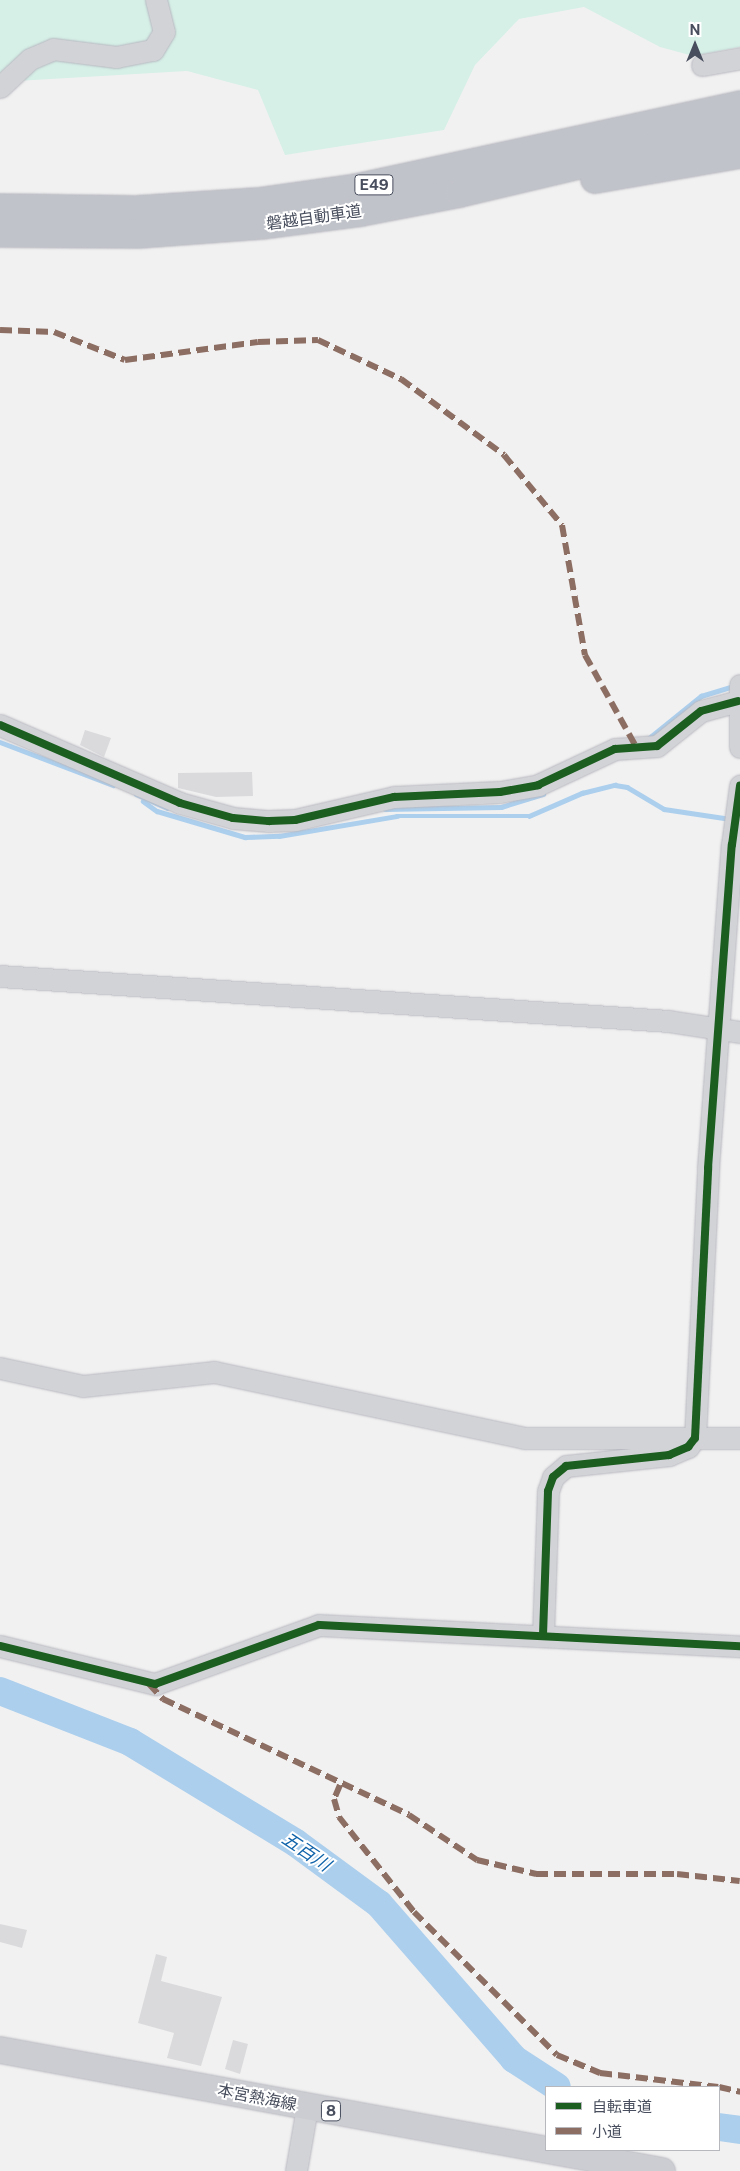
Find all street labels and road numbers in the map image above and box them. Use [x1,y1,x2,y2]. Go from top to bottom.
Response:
road number: E49 [354,172,394,198]
street label: 磐越自動車道 [265,202,363,234]
street label: 本宮熱海線 [216,2081,298,2115]
road number: 8 [320,2098,342,2124]

